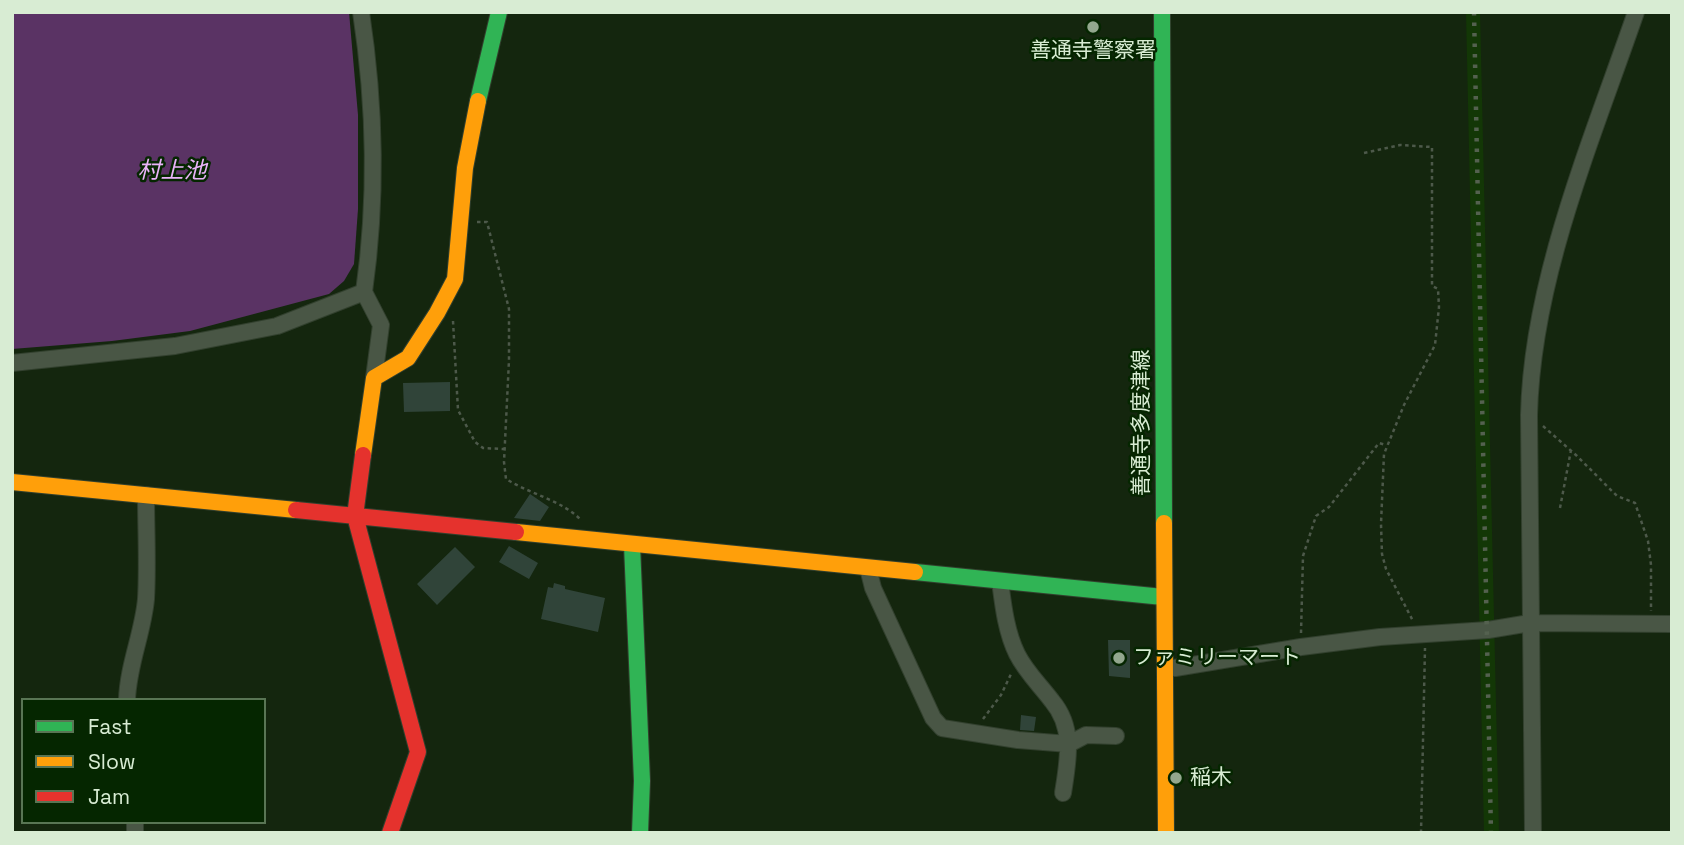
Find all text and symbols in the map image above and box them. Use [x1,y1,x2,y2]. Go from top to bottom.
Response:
marker: 善通寺警察署 [1085,19,1101,35]
place label: 善通寺警察署 [1030,38,1156,64]
water label: 村上池 [138,158,206,186]
street label: 善通寺多度津線 [1129,350,1155,496]
place label: ファミリーマート [1133,645,1301,671]
marker: ファミリーマート [1111,650,1127,666]
legend [21,698,266,824]
text: Fast [88,713,132,740]
text: Slow [88,748,136,775]
place label: 稲木 [1190,765,1232,791]
marker: 稲木 [1168,770,1184,786]
text: Jam [88,783,130,810]

